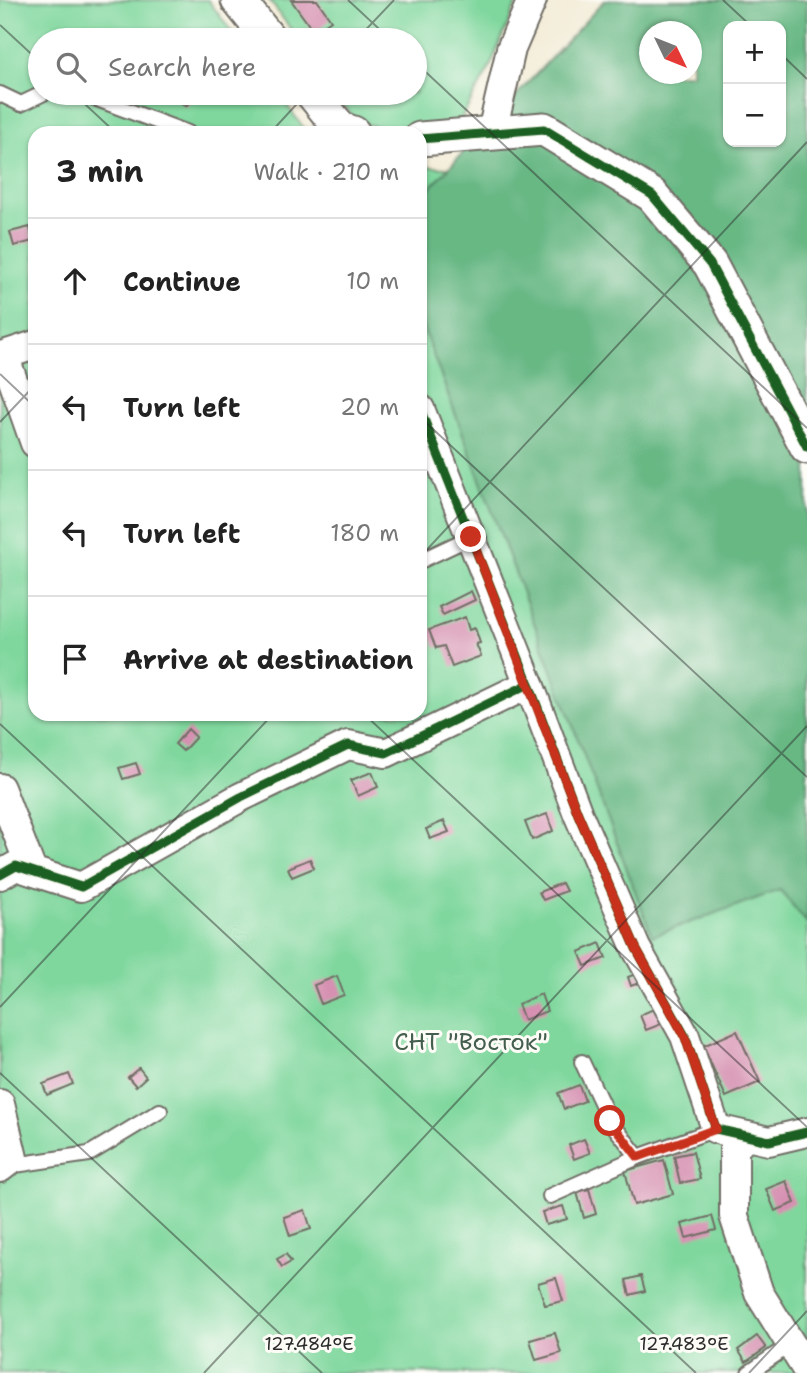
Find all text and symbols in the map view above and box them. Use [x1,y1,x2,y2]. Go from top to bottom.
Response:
north arrow [639,21,702,84]
map controls [723,21,786,147]
button: + [723,21,786,84]
search box [28,28,427,105]
icon: search [52,48,90,86]
text: Search here [108,49,257,84]
button: − [723,84,786,147]
text: 3 min [56,151,143,192]
text: Walk · 210 m [254,157,399,187]
icon: ahead [56,262,94,300]
text: Continue [123,264,241,299]
text: 10 m [346,266,399,296]
icon: left [56,388,94,426]
text: Turn left [123,390,240,425]
text: 20 m [340,392,399,422]
icon: left [56,514,94,552]
text: Turn left [123,516,240,551]
text: 180 m [330,518,399,548]
route end [455,521,486,552]
icon: arrive [56,640,94,678]
text: Arrive at destination [123,642,413,677]
park label: СНТ "Восток" [394,1026,548,1058]
route start [594,1105,625,1136]
text: 127.484°E [264,1332,354,1356]
text: 127.483°E [640,1332,729,1356]

